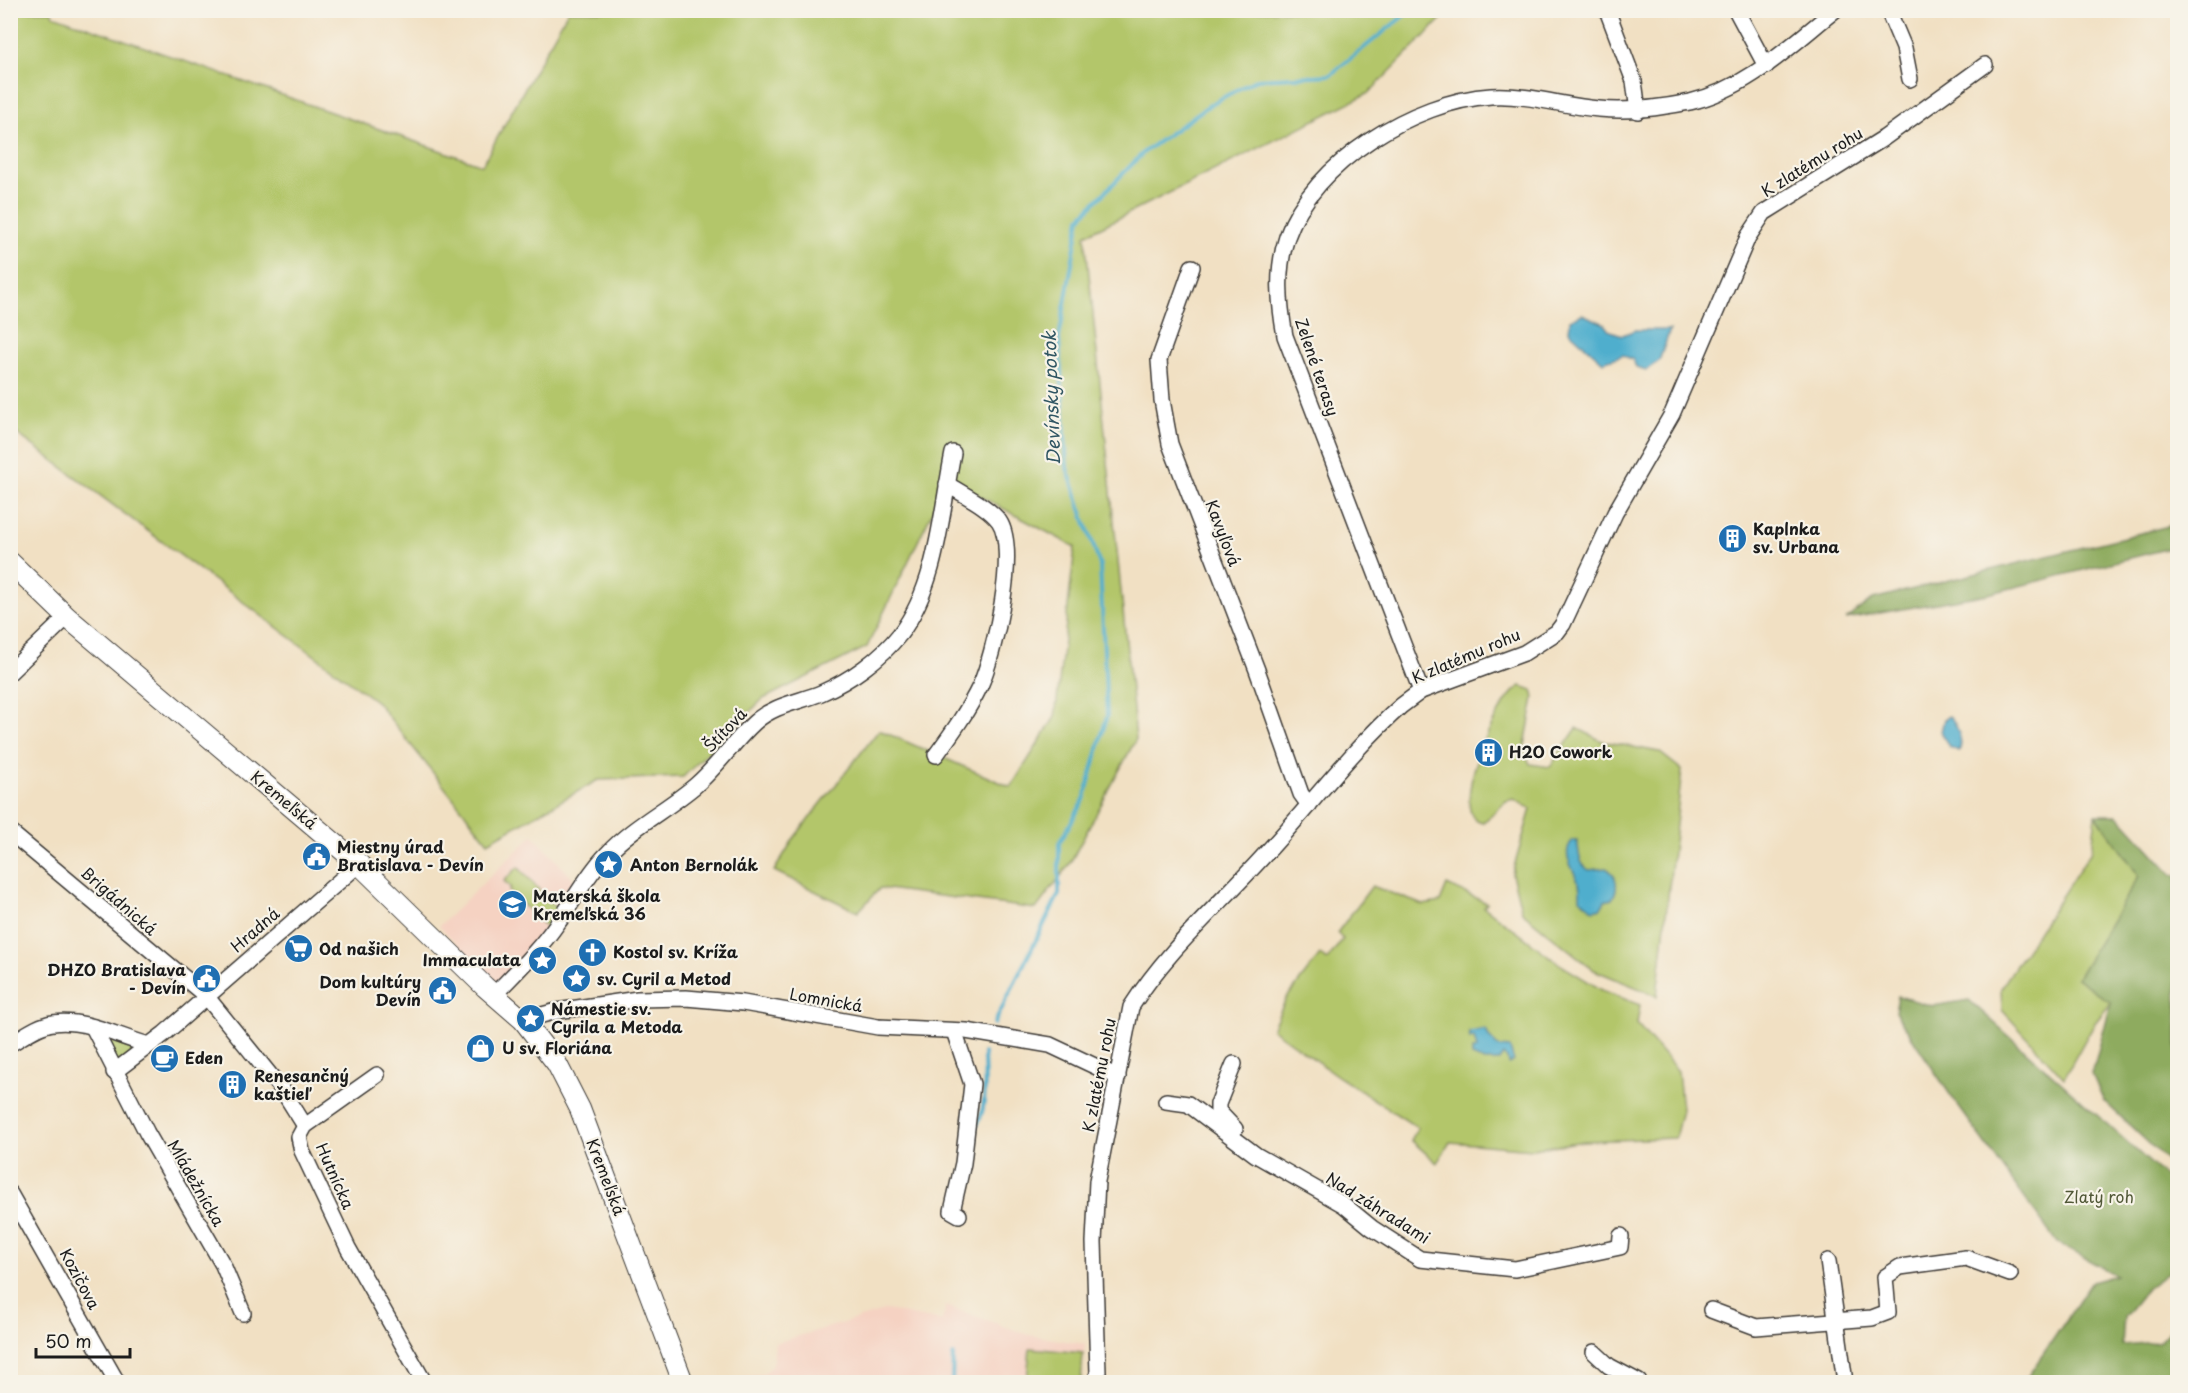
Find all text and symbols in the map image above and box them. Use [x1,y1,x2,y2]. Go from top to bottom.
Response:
street label: K zlatému rohu [1756,120,1867,202]
street label: Zelené terasy [1290,314,1346,419]
water label: Devínsky potok [1035,330,1066,466]
street label: Kavyľová [1200,496,1248,570]
place label: Kaplnka sv. Urbana [1753,516,1839,558]
building icon: Kaplnka sv. Urbana [1716,522,1748,554]
street label: K zlatému rohu [1408,621,1524,689]
street label: Štítová [697,701,752,757]
building icon: H2O Cowork [1472,736,1504,768]
place label: H2O Cowork [1509,739,1613,763]
street label: Kremeľská [246,764,323,834]
place label: Miestny úrad Bratislava - Devín [337,834,484,876]
public building icon: Miestny úrad Bratislava - Devín [300,840,332,872]
place icon: Anton Bernolák [593,849,625,881]
place label: Anton Bernolák [630,852,758,876]
street label: Brigádnická [76,860,163,940]
place label: Materská škola Kremeľská 36 [533,883,661,925]
school or university icon: Materská škola Kremeľská 36 [496,889,528,921]
street label: Hradná [225,901,284,957]
supermarket icon: Od našich [282,933,314,965]
place label: Od našich [319,936,399,960]
church icon: Kostol sv. Kríža [576,936,608,968]
place label: Kostol sv. Kríža [613,939,739,963]
place icon: Immaculata [526,944,558,976]
place label: Immaculata [423,947,521,971]
place label: DHZO Bratislava - Devín [47,957,186,999]
public building icon: DHZO Bratislava - Devín [191,963,223,995]
place icon: sv. Cyril a Metod [560,963,592,995]
place label: sv. Cyril a Metod [597,966,731,990]
place label: Dom kultúry Devín [319,969,421,1011]
public building icon: Dom kultúry Devín [426,975,458,1007]
street label: Lomnická [788,981,865,1017]
place label: Námestie sv. Cyrila a Metoda [551,996,683,1038]
place icon: Námestie sv. Cyrila a Metoda [514,1002,546,1034]
street label: K zlatému rohu [1075,1016,1121,1134]
shop icon: U sv. Floriána [465,1032,497,1064]
place label: U sv. Floriána [502,1035,612,1059]
cafe icon: Eden [148,1042,180,1074]
place label: Eden [185,1045,223,1069]
place label: Renesančný kaštieľ [254,1063,349,1105]
building icon: Renesančný kaštieľ [217,1069,249,1101]
street label: Mládežnícka [162,1135,231,1230]
street label: Kremeľská [581,1135,633,1219]
street label: Hutnícka [311,1139,361,1213]
street label: Nad záhradami [1322,1165,1435,1249]
park label: Zlatý roh [2064,1184,2134,1208]
street label: Kozičova [55,1244,107,1313]
scale bar [36,1321,130,1359]
text: 50 m [45,1327,92,1354]

